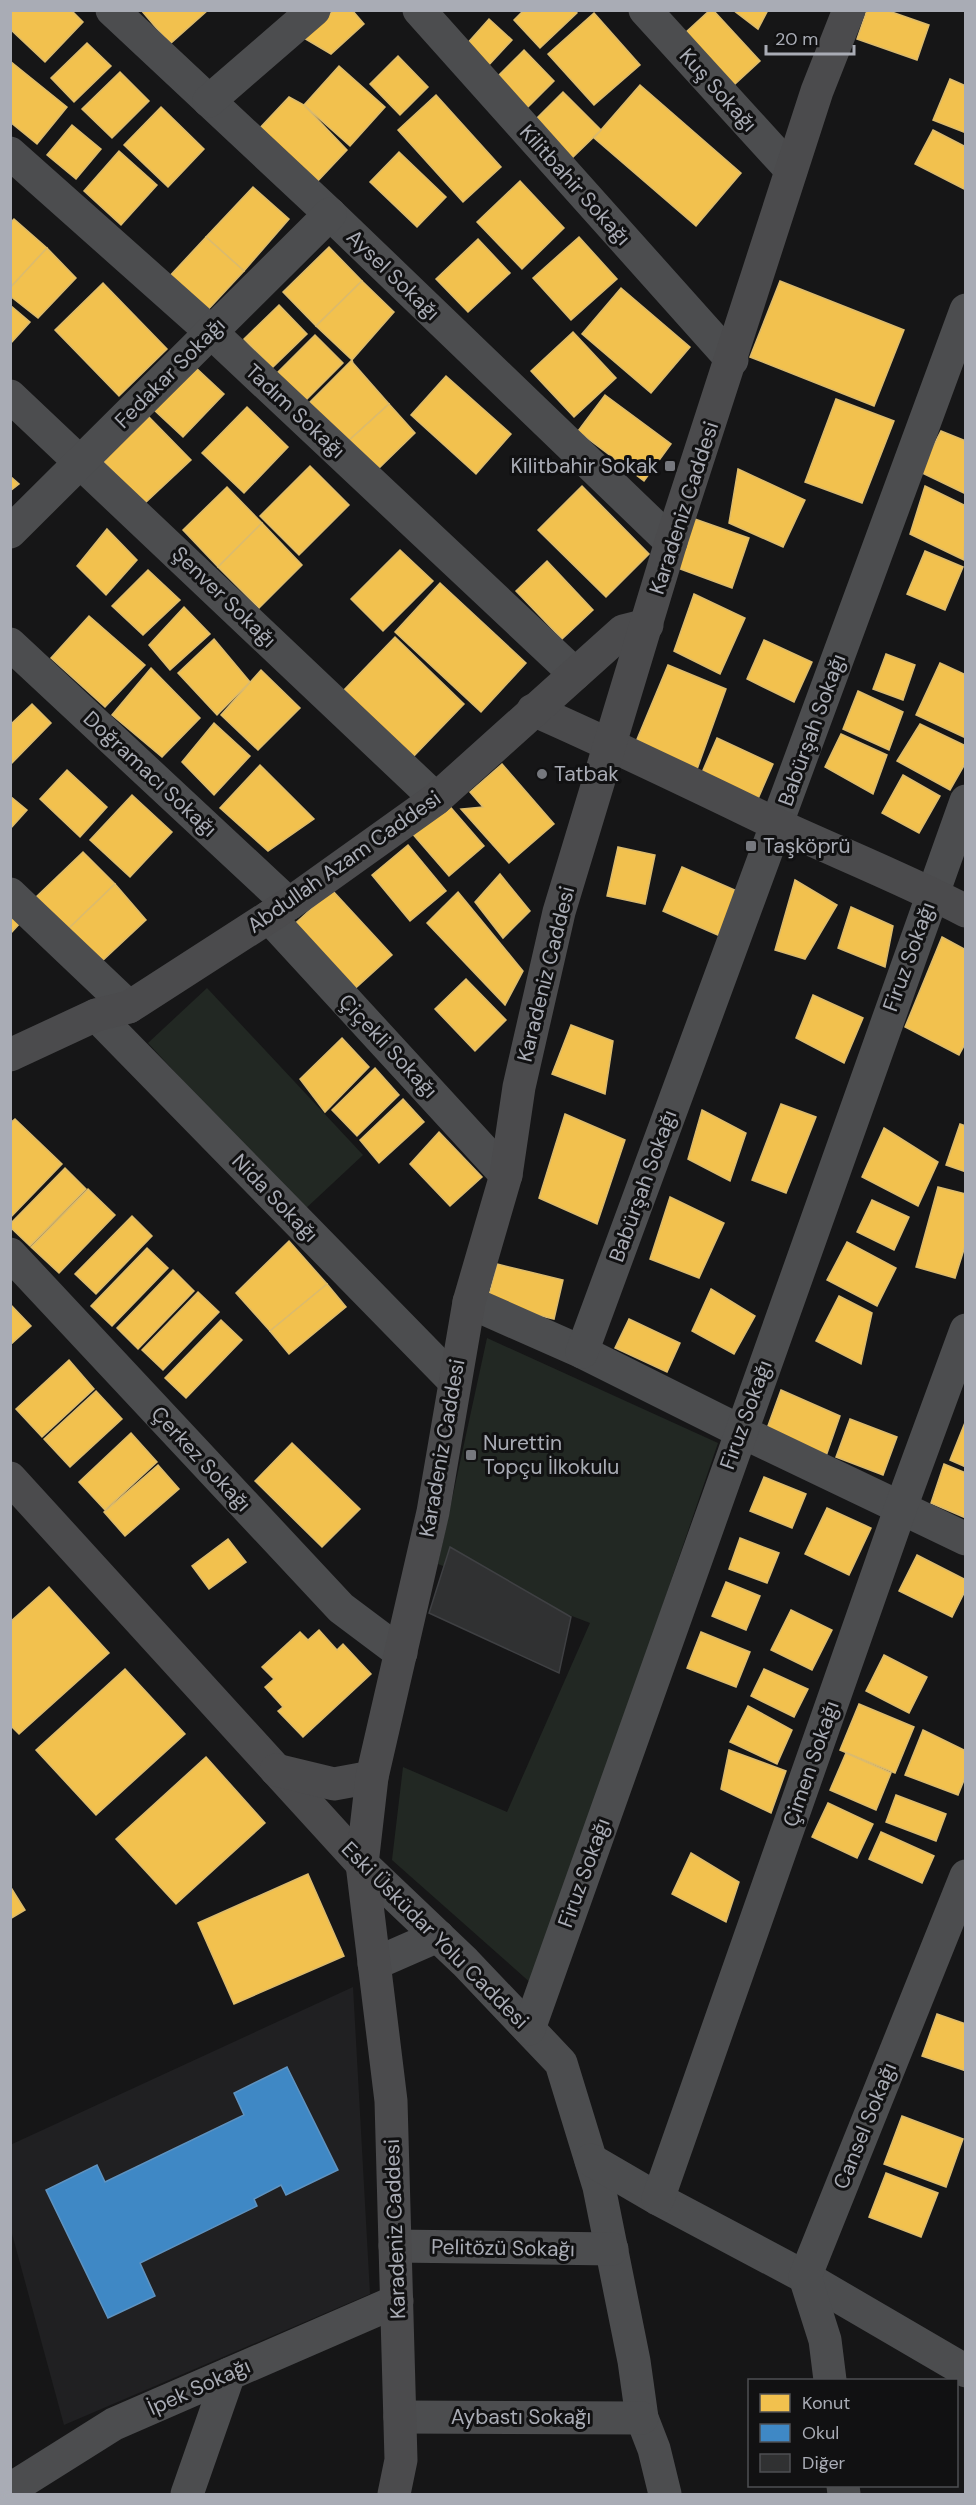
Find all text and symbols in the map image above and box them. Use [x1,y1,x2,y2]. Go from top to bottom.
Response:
scale bar [766,18,854,56]
text: 20 m [775,27,818,51]
street label: Kuş Sokağı [673,42,763,138]
street label: Kilitbahir Sokağı [513,119,637,251]
street label: Aysel Sokağı [340,223,446,327]
street label: Fedakar Sokağı [109,312,231,434]
street label: Tadım Sokağı [239,358,351,464]
street label: Karadeniz Caddesi [643,418,725,598]
place label: Kilitbahir Sokak [511,452,658,480]
marker: Kilitbahir Sokak [663,459,677,473]
street label: Şenver Sokağı [166,540,282,654]
street label: Babürşah Sokağı [772,650,852,810]
street label: Doğramacı Sokağı [77,705,223,843]
place label: Tatbak [554,760,619,788]
marker: Tatbak [535,767,549,781]
street label: Abdullah Azam Caddesi [242,784,446,940]
place label: Taşköprü [763,832,850,860]
marker: Taşköprü [744,839,758,853]
street label: Karadeniz Caddesi [511,883,581,1065]
street label: Firuz Sokağı [876,899,942,1015]
street label: Çiçekli Sokağı [332,988,444,1104]
street label: Babürşah Sokağı [603,1106,683,1266]
street label: Nida Sokağı [226,1148,324,1248]
street label: Karadeniz Caddesi [413,1357,471,1539]
street label: Firuz Sokağı [713,1357,779,1473]
street label: Çerkez Sokağı [145,1400,257,1518]
place label: Nurettin Topçu İlkokulu [483,1429,619,1481]
marker: Nurettin Topçu İlkokulu [464,1448,478,1462]
street label: Çimen Sokağı [776,1697,846,1831]
street label: Firuz Sokağı [551,1815,617,1931]
street label: Eski Üsküdar Yolu Caddesi [335,1835,535,2035]
street label: Cansel Sokağı [827,2059,903,2193]
street label: Karadeniz Caddesi [378,2138,412,2320]
street label: Pelitözü Sokağı [431,2233,575,2263]
street label: İpek Sokağı [143,2352,255,2422]
legend [748,2379,958,2487]
text: Konut [802,2391,850,2415]
street label: Aybastı Sokağı [451,2403,591,2431]
text: Okul [802,2421,839,2445]
text: Diğer [802,2451,846,2475]

